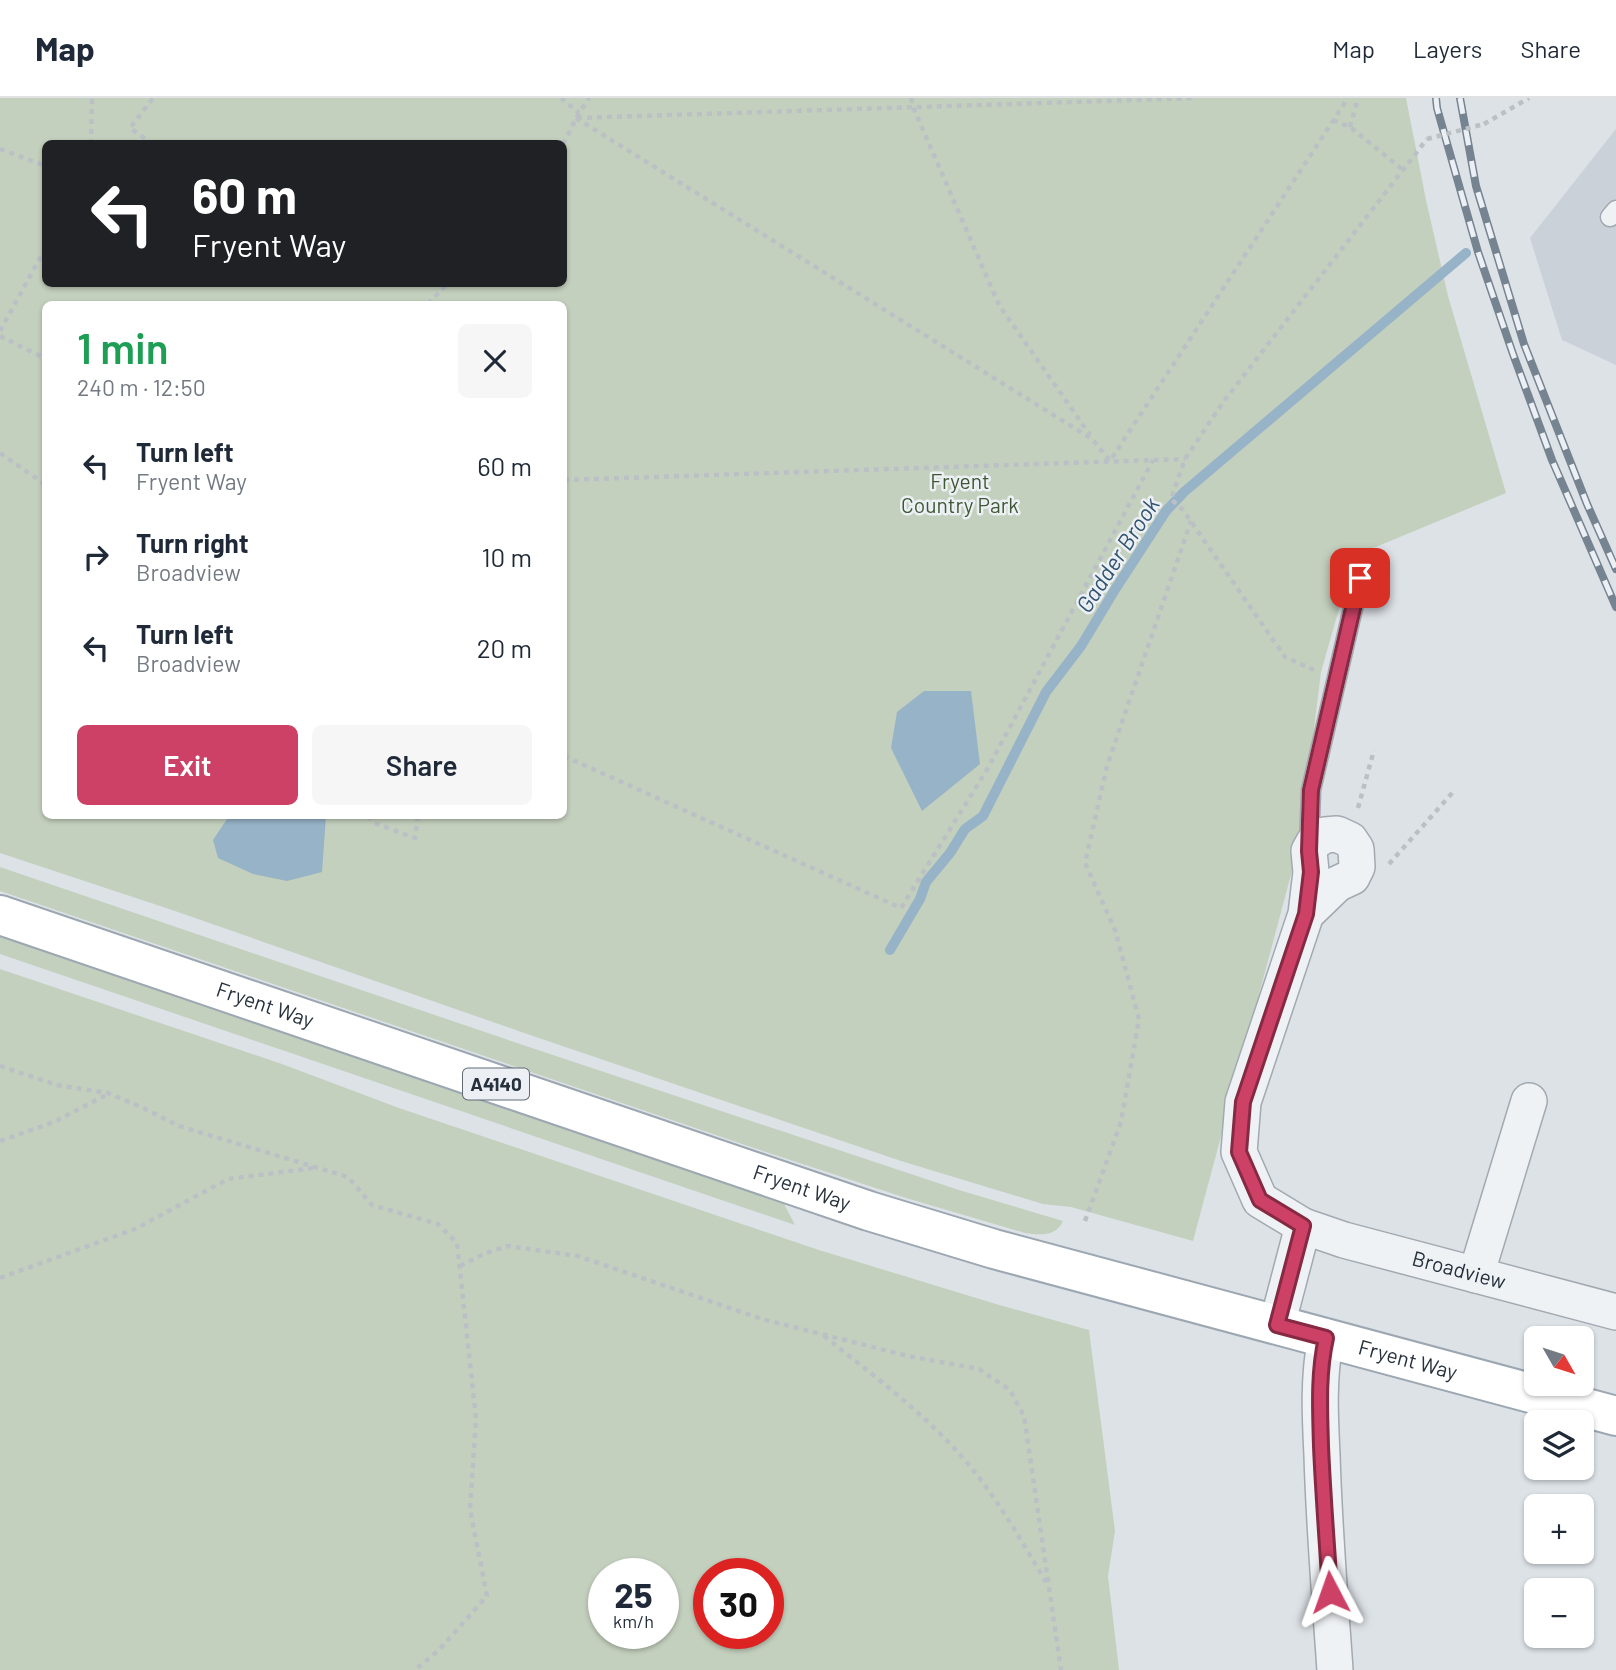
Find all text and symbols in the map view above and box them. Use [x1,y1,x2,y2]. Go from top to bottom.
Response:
text: Map [35,28,95,68]
text: Map [1332,34,1375,63]
text: Layers [1413,34,1482,63]
text: Share [1520,34,1581,63]
text: 60 m [192,165,297,224]
icon: left [77,168,168,259]
text: Fryent Way [192,225,346,263]
text: 1 min [77,322,169,372]
button: close [458,324,532,398]
text: 240 m · 12:50 [77,373,206,401]
text: Turn left [136,436,234,467]
icon: left [77,447,115,485]
text: 60 m [477,450,532,481]
text: Fryent Way [136,467,247,495]
park label: Fryent Country Park [901,468,1019,517]
water label: Gadder Brook [1069,492,1165,617]
text: Turn right [136,527,249,558]
icon: right [77,538,115,576]
text: 10 m [482,541,532,572]
pin [1330,548,1390,608]
text: Broadview [136,558,241,586]
icon: arrive [1341,559,1379,597]
text: Turn left [136,618,234,649]
icon: left [77,629,115,667]
text: 20 m [477,632,532,663]
text: Broadview [136,649,241,677]
button: Exit [77,725,298,805]
button: Share [312,725,532,805]
street label: Fryent Way [214,976,318,1032]
road number: A4140 [463,1068,529,1100]
street label: Fryent Way [750,1159,855,1215]
street label: Broadview [1410,1245,1509,1293]
north arrow [1524,1326,1594,1396]
map controls [1524,1326,1594,1648]
street label: Fryent Way [1356,1333,1461,1384]
button: layers [1524,1410,1594,1480]
button: + [1524,1494,1594,1564]
position arrow [1293,1555,1367,1629]
speed limit sign: 30 [693,1558,784,1649]
text: 25 [614,1573,653,1615]
button: − [1524,1578,1594,1648]
text: km/h [613,1610,654,1632]

